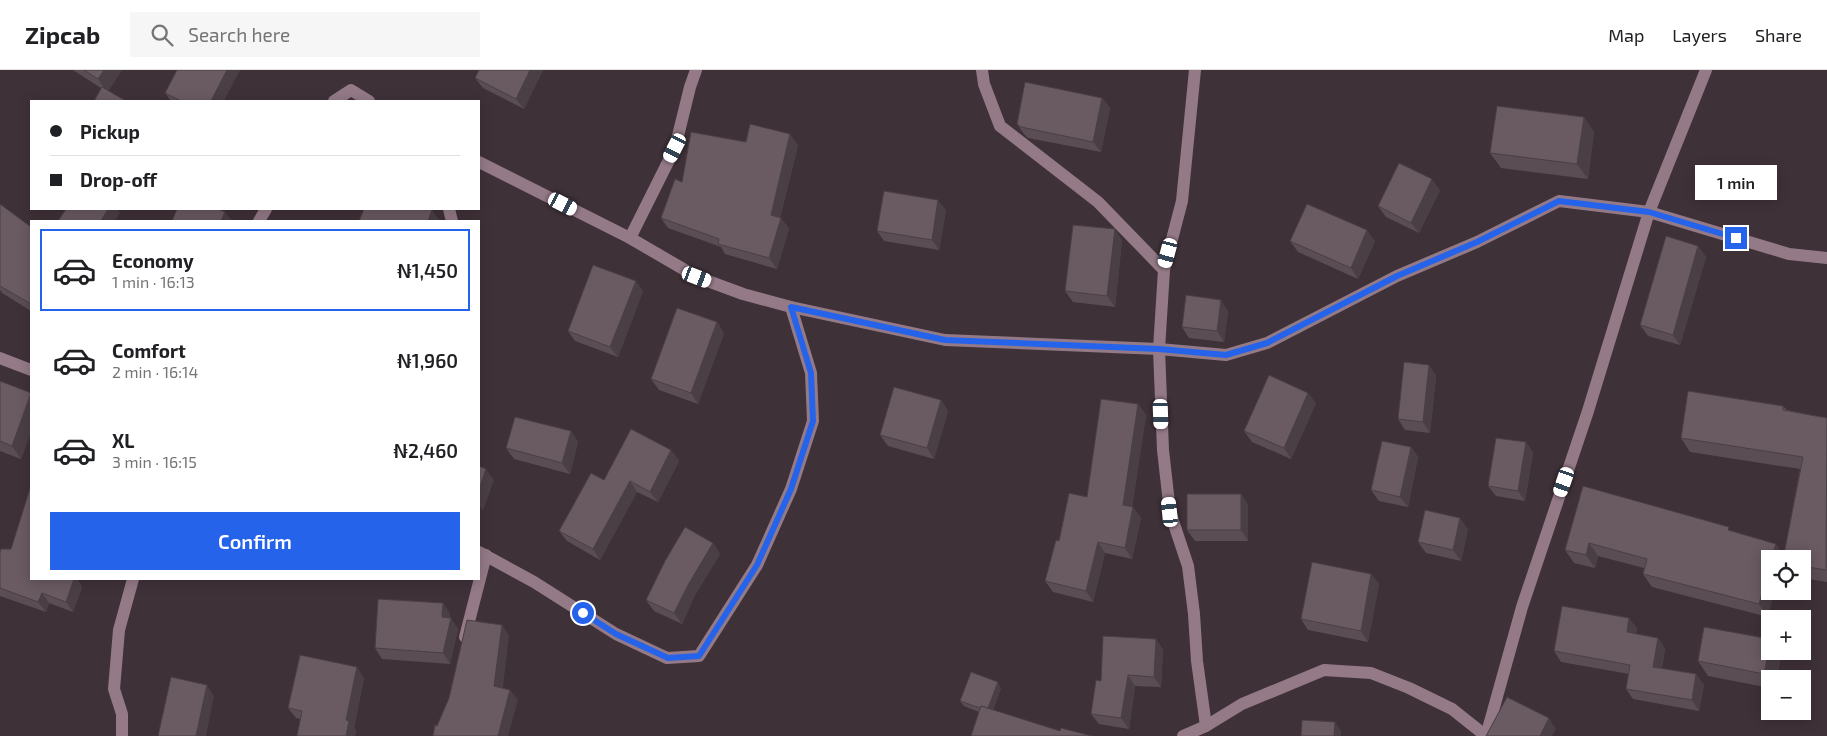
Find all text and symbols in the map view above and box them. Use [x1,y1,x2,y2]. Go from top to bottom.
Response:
search box [130,12,480,57]
text: Zipcab [25,20,100,49]
icon: search [148,21,176,49]
text: Search here [188,23,290,46]
text: Map [1608,24,1644,46]
text: Layers [1672,24,1727,46]
text: Share [1755,24,1802,46]
text: Pickup [80,120,140,143]
car [661,131,688,165]
callout: 1 min [1695,166,1777,200]
text: Drop-off [80,168,157,191]
text: 1 min [1717,173,1755,192]
car [546,191,579,217]
route end [1725,227,1747,249]
car [1156,237,1179,269]
icon: car [52,248,97,293]
text: Economy [112,249,194,272]
text: ₦1,450 [397,259,458,282]
car [680,265,713,289]
text: 1 min · 16:13 [112,272,195,291]
icon: car [52,338,97,383]
text: Comfort [112,339,186,362]
text: ₦1,960 [397,349,458,372]
text: 2 min · 16:14 [112,362,198,381]
car [1152,399,1169,429]
icon: car [52,428,97,473]
text: XL [112,429,134,452]
text: ₦2,460 [393,439,458,462]
text: 3 min · 16:15 [112,452,197,471]
car [1552,465,1575,499]
car [1160,496,1179,528]
button: Confirm [50,512,460,570]
map controls [1761,550,1811,720]
button: locate [1761,550,1811,600]
route start [572,602,594,624]
button: + [1761,610,1811,660]
button: − [1761,670,1811,720]

